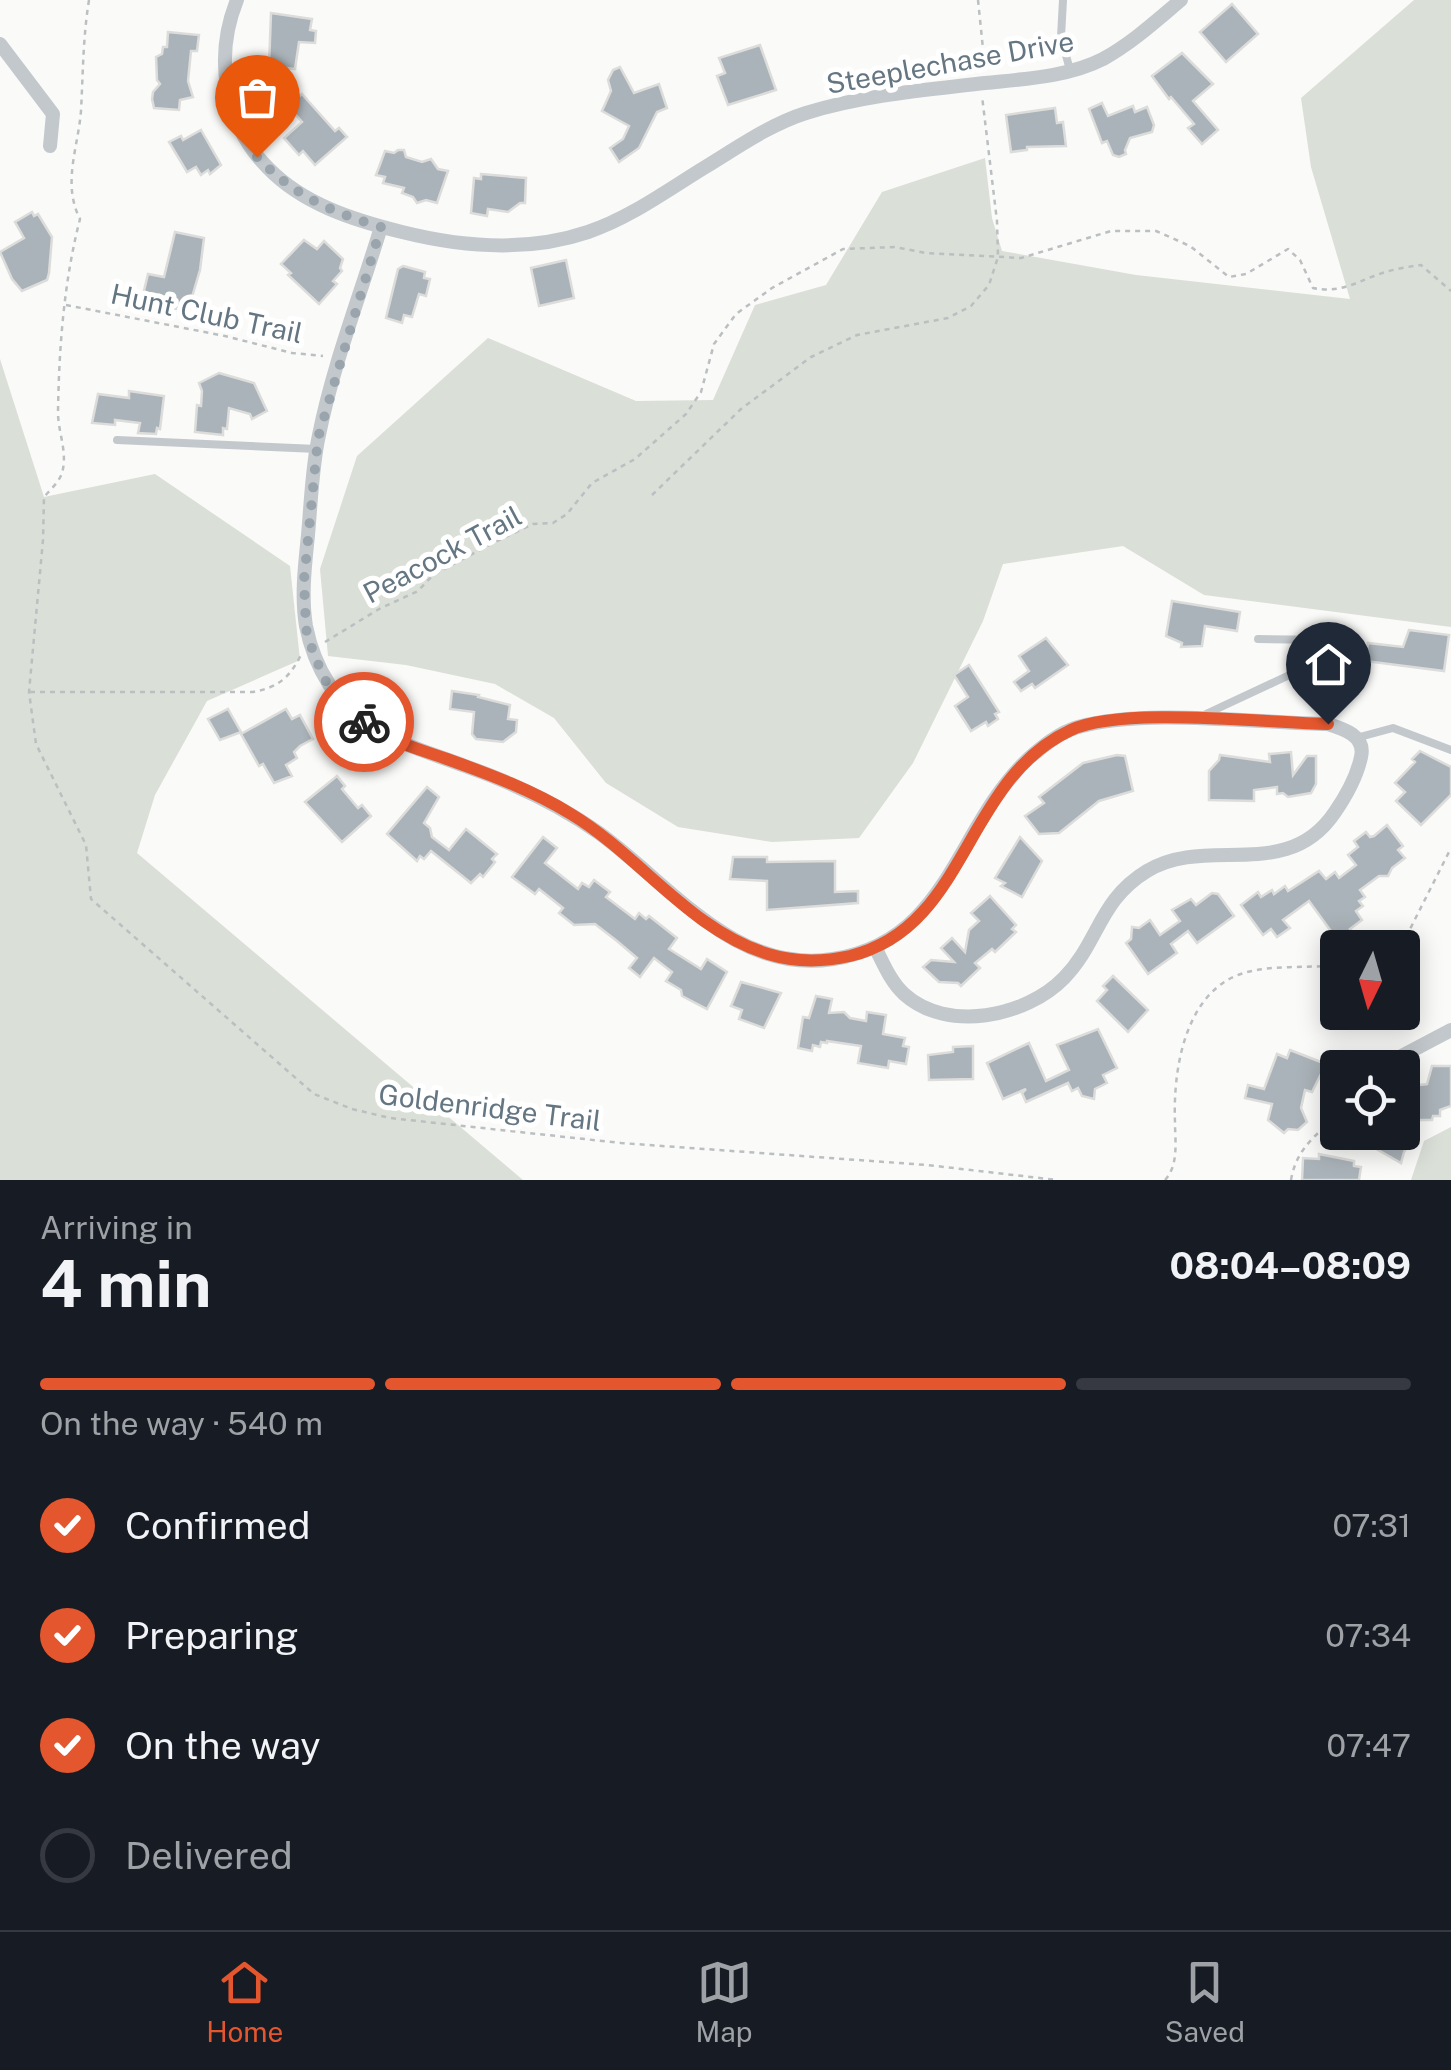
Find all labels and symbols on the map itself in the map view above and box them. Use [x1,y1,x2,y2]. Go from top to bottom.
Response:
street label: Steeplechase Drive [824,24,1076,100]
pin [215,55,300,158]
street label: Hunt Club Trail [108,277,306,349]
street label: Peacock Trail [357,498,527,610]
pin [1286,622,1371,725]
courier [314,672,414,772]
north arrow [1320,930,1420,1030]
street label: Goldenridge Trail [377,1077,603,1137]

